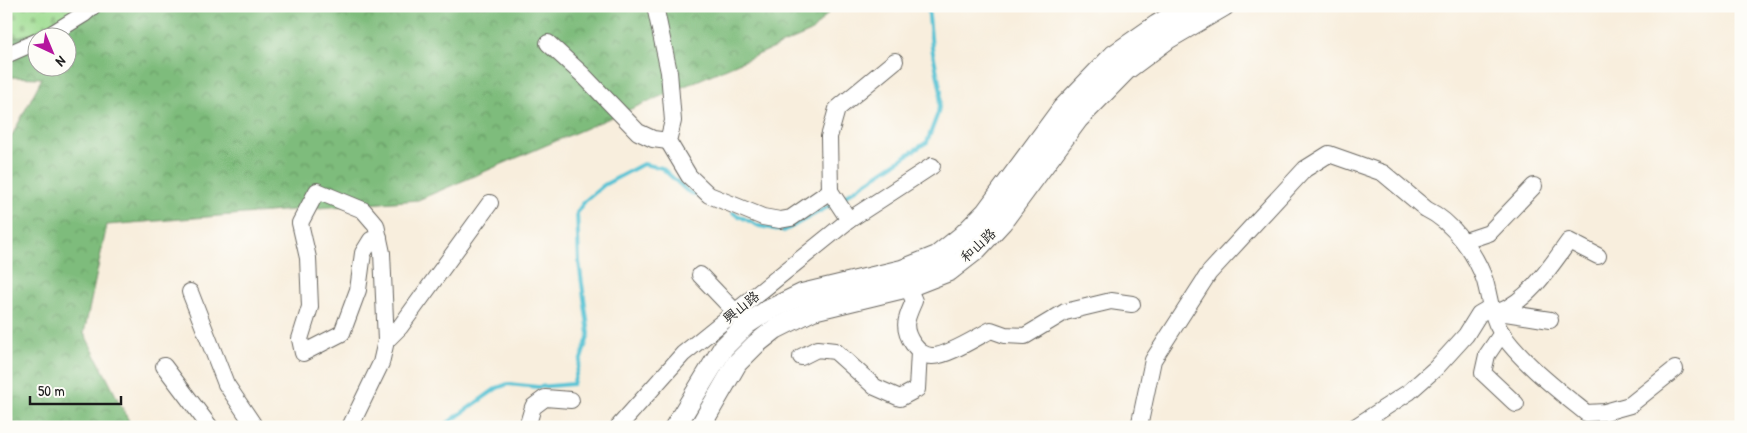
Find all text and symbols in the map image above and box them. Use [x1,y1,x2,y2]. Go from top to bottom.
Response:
north arrow [28,28,78,78]
text: N [52,52,71,72]
street label: 和山路 [956,223,999,266]
street label: 興山路 [718,286,763,327]
scale bar [30,373,121,405]
text: 50 m [38,380,65,401]

